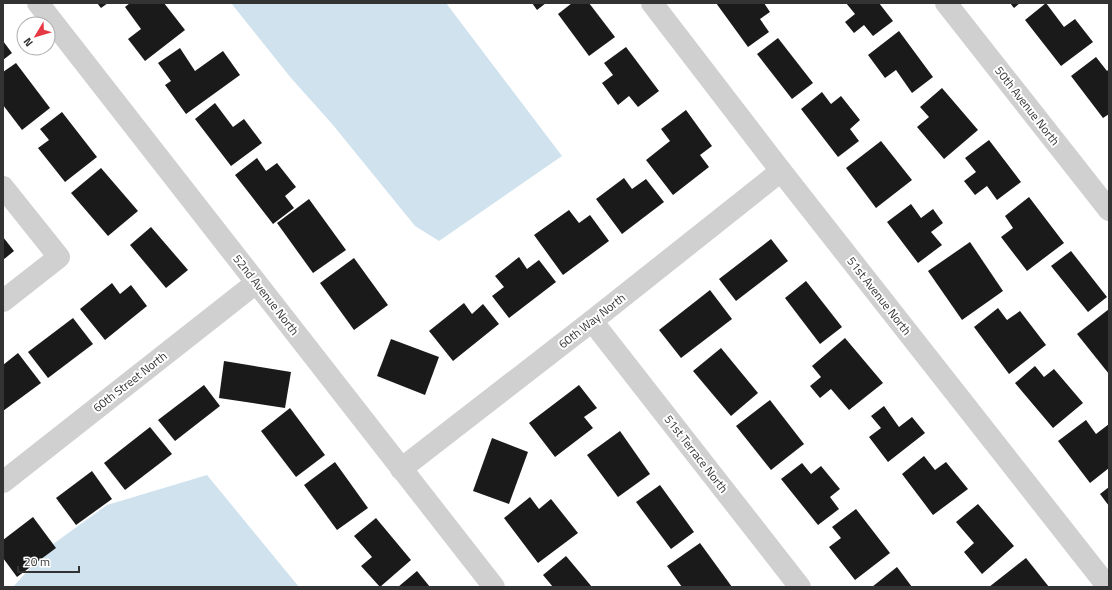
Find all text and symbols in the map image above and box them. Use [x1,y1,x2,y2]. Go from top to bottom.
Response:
north arrow [16,16,56,56]
text: N [19,34,37,50]
street label: 50th Avenue North [990,62,1064,149]
street label: 52nd Avenue North [229,250,304,339]
street label: 51st Avenue North [843,252,916,339]
street label: 60th Way North [554,288,629,353]
street label: 60th Street North [89,347,171,417]
street label: 51st Terrace North [660,411,733,497]
scale bar [18,548,79,574]
text: 20 m [24,552,50,571]

